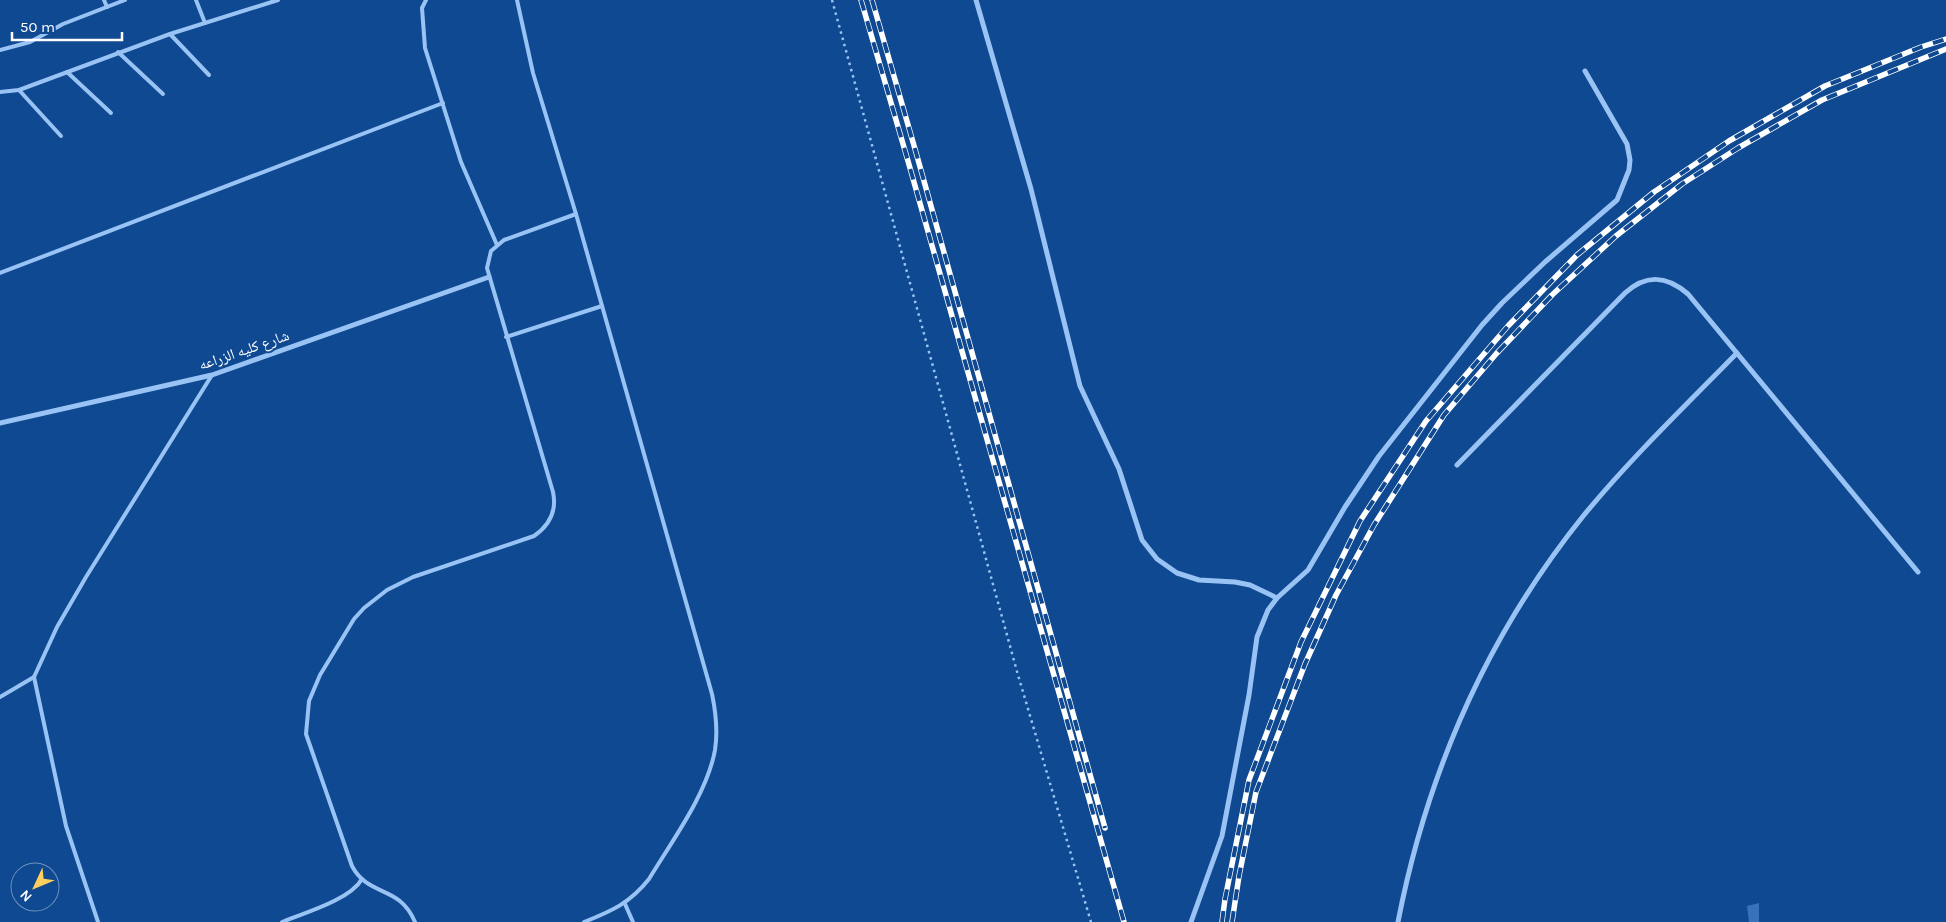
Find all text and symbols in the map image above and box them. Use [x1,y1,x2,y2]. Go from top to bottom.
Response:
scale bar [12,10,122,42]
text: 50 m [20,18,55,36]
street label: شارع كليه الزراعه [197,326,292,375]
north arrow [10,862,60,912]
text: N [16,886,36,905]

